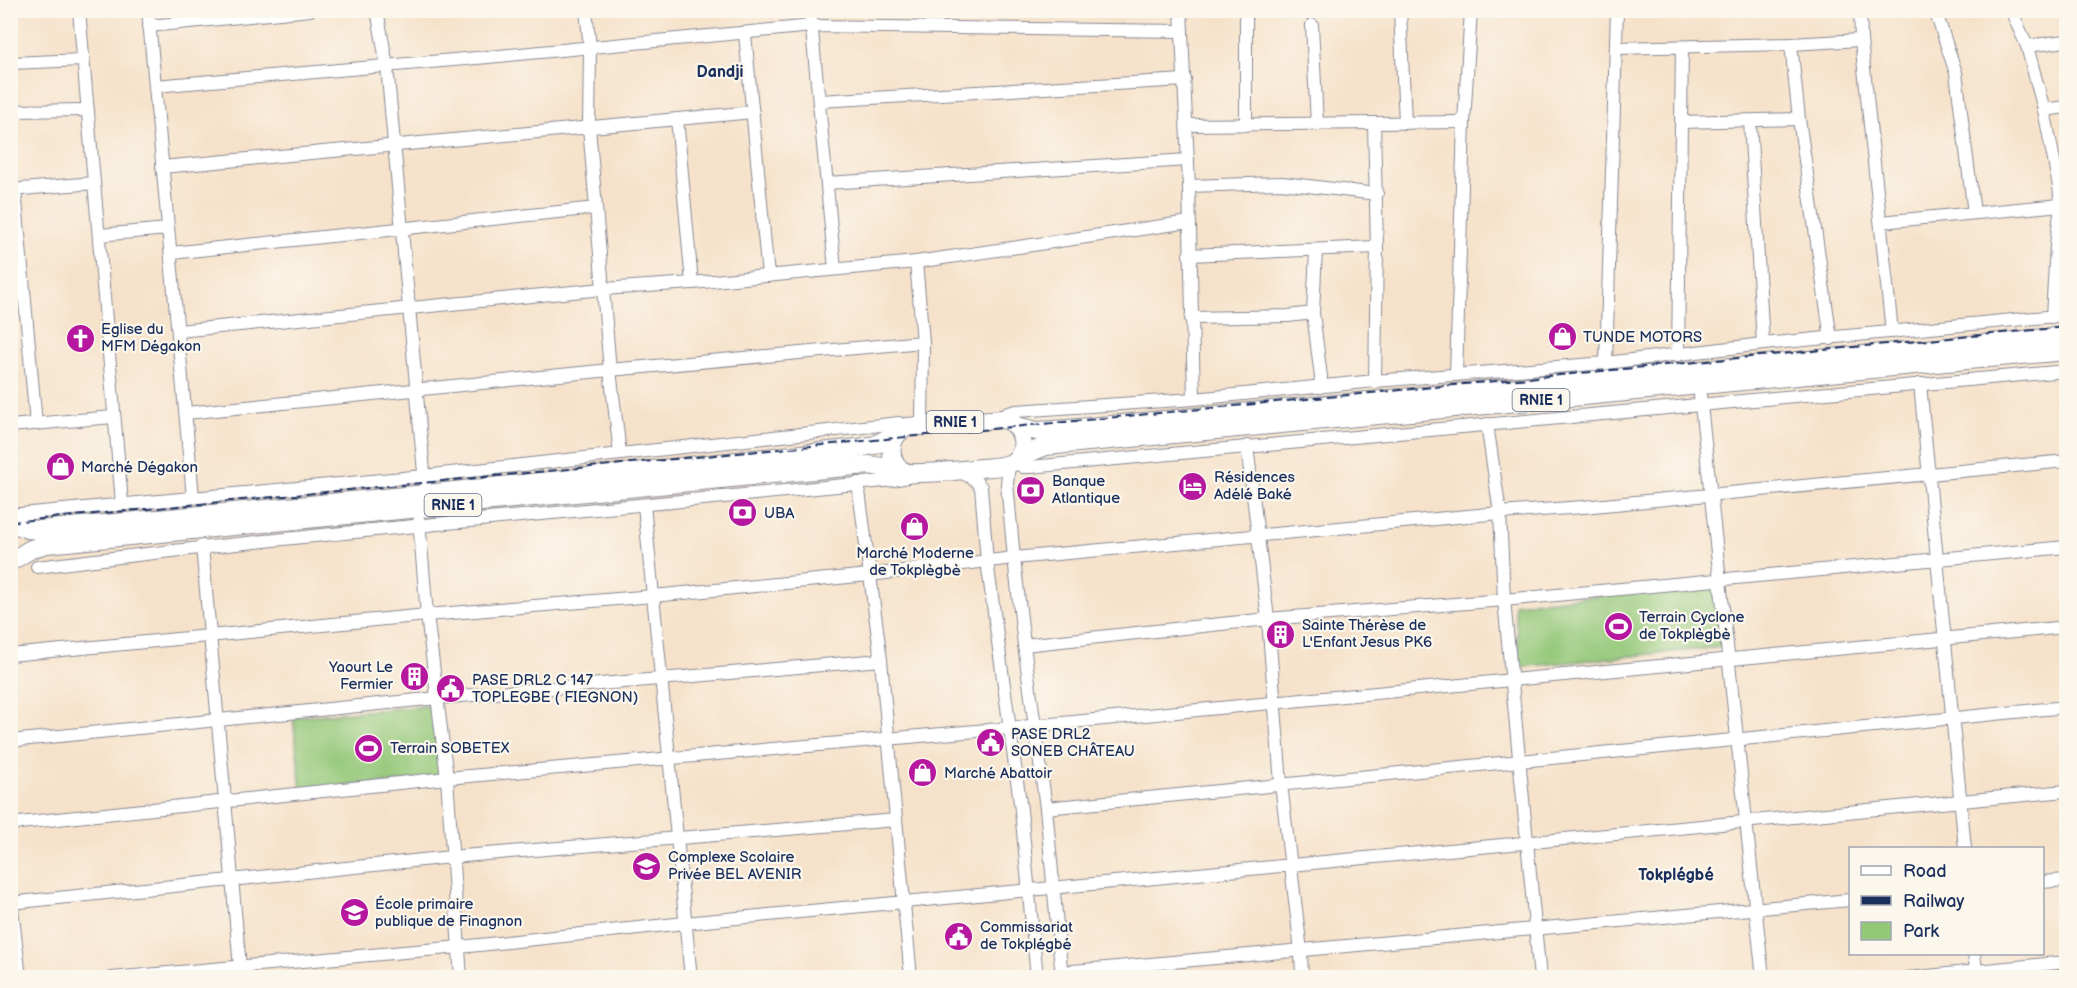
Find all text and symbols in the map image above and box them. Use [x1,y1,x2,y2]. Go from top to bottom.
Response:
district label: Dandji [697,63,743,82]
place label: Eglise du MFM Dégakon [101,320,201,356]
shop icon: TUNDE MOTORS [1546,321,1578,353]
church icon: Eglise du MFM Dégakon [64,322,96,354]
place label: TUNDE MOTORS [1583,328,1702,347]
road number: RNIE 1 [1512,389,1570,411]
road number: RNIE 1 [926,411,984,433]
shop icon: Marché Dégakon [44,451,76,483]
place label: Marché Dégakon [81,458,198,477]
place label: Résidences Adélé Baké [1214,468,1295,504]
hotel icon: Résidences Adélé Baké [1177,470,1209,502]
place label: Banque Atlantique [1052,472,1120,508]
bank icon: Banque Atlantique [1015,474,1047,506]
road number: RNIE 1 [424,494,482,516]
bank icon: UBA [727,497,759,529]
place label: UBA [764,504,795,523]
shop icon: Marché Moderne de Tokplègbè [899,510,931,542]
place label: Marché Moderne de Tokplègbè [856,544,974,580]
place label: Terrain Cyclone de Tokplègbè [1639,608,1745,644]
sports icon: Terrain Cyclone de Tokplègbè [1602,610,1634,642]
place label: Sainte Thérèse de L'Enfant Jesus PK6 [1302,616,1432,652]
building icon: Sainte Thérèse de L'Enfant Jesus PK6 [1265,618,1297,650]
place label: Yaourt Le Fermier [328,658,394,694]
building icon: Yaourt Le Fermier [398,660,430,692]
place label: PASE DRL2 C 147 TOPLEGBE ( FIEGNON) [472,671,638,707]
public building icon: PASE DRL2 C 147 TOPLEGBE ( FIEGNON) [435,673,467,705]
place label: PASE DRL2 SONEB CHÂTEAU [1011,725,1135,761]
public building icon: PASE DRL2 SONEB CHÂTEAU [974,727,1006,759]
sports icon: Terrain SOBETEX [353,732,385,764]
place label: Terrain SOBETEX [390,739,510,758]
shop icon: Marché Abattoir [907,757,939,789]
place label: Marché Abattoir [944,764,1053,783]
legend [1849,847,2044,955]
place label: Complexe Scolaire Privée BEL AVENIR [668,848,802,884]
school or university icon: Complexe Scolaire Privée BEL AVENIR [631,850,663,882]
text: Road [1903,861,1947,882]
district label: Tokplégbé [1638,866,1714,885]
text: Railway [1903,891,1965,912]
place label: École primaire publique de Finagnon [375,895,522,931]
school or university icon: École primaire publique de Finagnon [338,897,370,929]
place label: Commissariat de Tokplégbé [980,918,1073,954]
public building icon: Commissariat de Tokplégbé [943,920,975,952]
text: Park [1903,921,1939,942]

